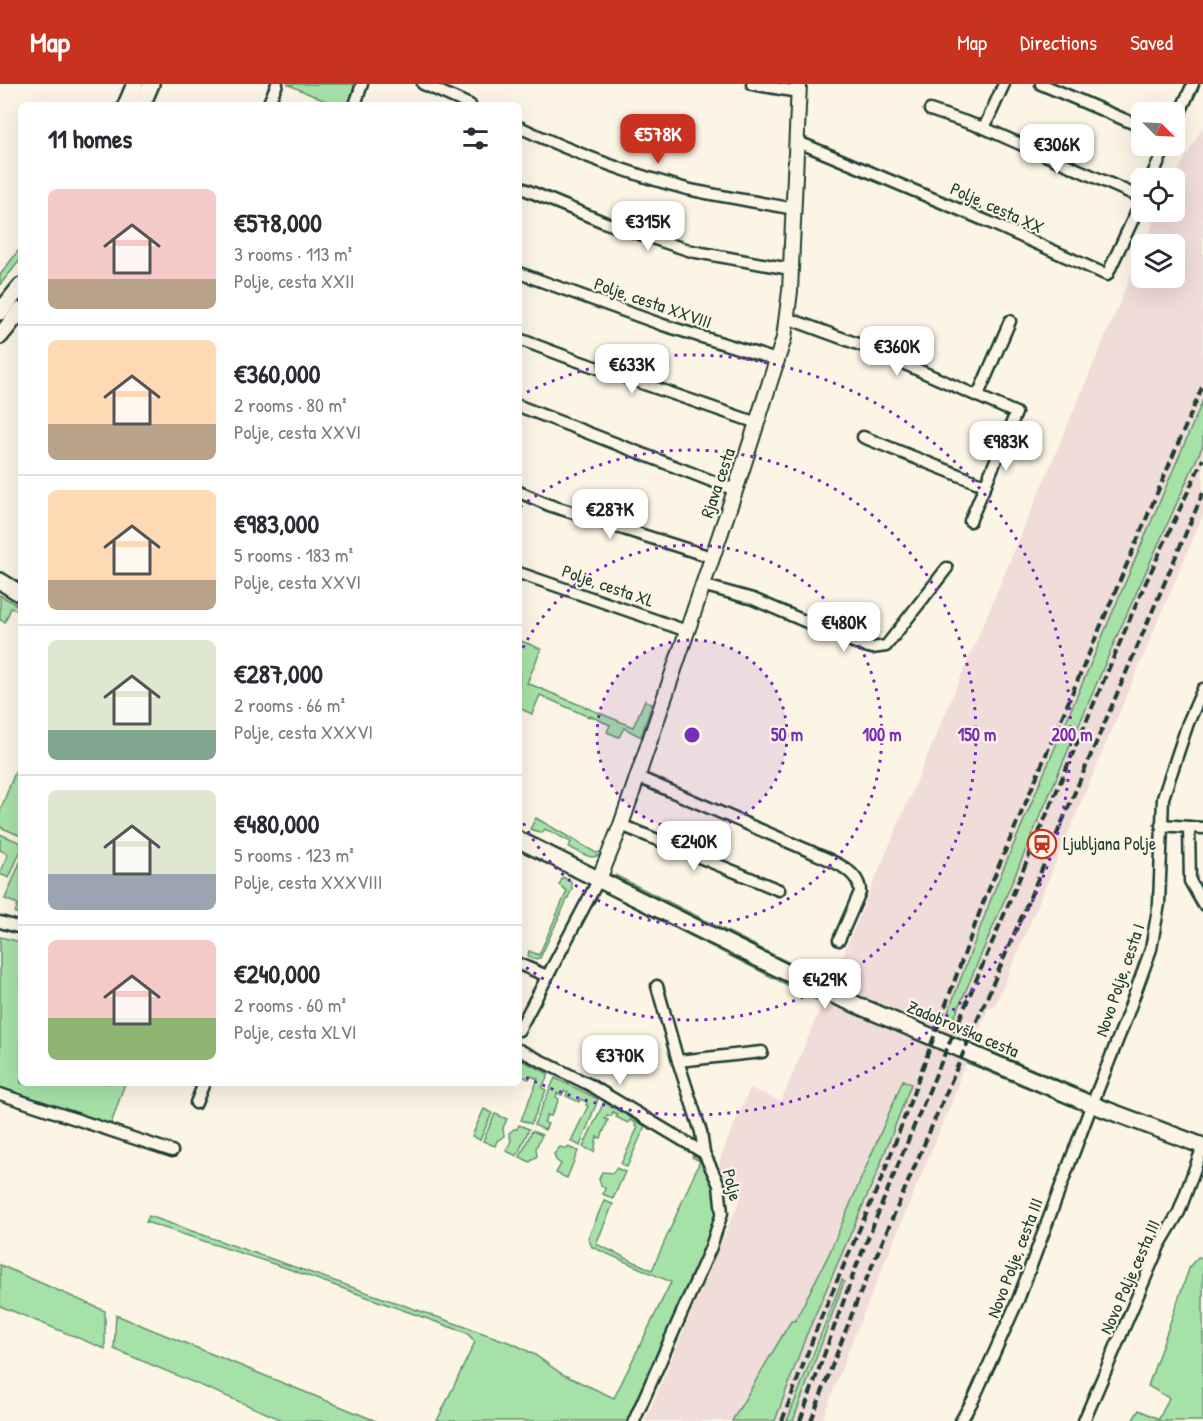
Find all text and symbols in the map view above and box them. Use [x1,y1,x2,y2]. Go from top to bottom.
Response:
text: Map [30,23,70,61]
text: Map [957,28,987,57]
text: Directions [1020,28,1097,57]
text: Saved [1130,28,1173,57]
north arrow [1131,102,1185,156]
map controls [1131,102,1185,288]
pin: €578K [616,114,700,165]
text: €578K [634,120,682,147]
text: 11 homes [48,121,132,156]
icon: filters [459,122,492,155]
pin: €306K [1015,124,1099,175]
text: €306K [1034,130,1080,157]
button: locate [1131,168,1185,222]
street label: Polje, cesta XX [946,176,1048,239]
pin: €315K [606,201,690,252]
text: €578,000 [234,205,322,240]
text: €315K [626,207,670,234]
icon: home [96,213,168,285]
button: layers [1131,234,1185,288]
text: 3 rooms · 113 m² [234,240,352,267]
text: Polje, cesta XXII [234,267,354,294]
street label: Polje, cesta XXVIII [591,271,715,334]
pin: €360K [855,326,939,377]
text: €360K [874,332,920,359]
pin: €633K [590,344,674,395]
text: €633K [609,350,655,377]
text: €360,000 [234,356,320,391]
icon: home [96,364,168,436]
text: 2 rooms · 80 m² [234,391,347,418]
text: Polje, cesta XXVI [234,418,361,445]
pin: €983K [964,421,1048,472]
text: €983K [983,427,1029,454]
street label: Rjava cesta [694,445,741,521]
pin: €287K [568,489,652,540]
text: €287K [586,495,634,522]
text: €983,000 [234,506,319,541]
icon: home [96,514,168,586]
text: 5 rooms · 183 m² [234,541,353,568]
street label: Polje, cesta XL [559,558,658,613]
text: Polje, cesta XXVI [234,568,361,595]
pin: €480K [802,602,886,653]
text: €480K [821,608,867,635]
text: €287,000 [234,656,323,691]
icon: home [96,664,168,736]
text: 2 rooms · 66 m² [234,691,345,718]
text: Polje, cesta XXXVI [234,718,373,745]
text: 50 m [771,722,803,747]
text: 100 m [862,722,902,747]
text: 150 m [958,722,996,747]
text: 200 m [1052,722,1092,747]
centre of rings [682,725,702,745]
text: €480,000 [234,806,319,841]
icon: home [96,814,168,886]
pin: €240K [652,821,736,872]
text: €240K [671,827,717,854]
station icon: Ljubljana Polje [1026,828,1058,860]
place label: Ljubljana Polje [1063,831,1156,856]
text: 5 rooms · 123 m² [234,841,354,868]
text: Polje, cesta XXXVIII [234,868,382,895]
street label: Novo Polje, cesta I [1088,920,1151,1040]
text: €240,000 [234,956,320,991]
pin: €429K [783,959,867,1010]
icon: home [96,964,168,1036]
text: €429K [803,965,847,992]
text: 2 rooms · 60 m² [234,991,346,1018]
street label: Zadobrovška cesta [903,994,1023,1063]
text: Polje, cesta XLVI [234,1018,356,1045]
pin: €370K [578,1035,662,1086]
text: €370K [596,1041,644,1068]
street label: Polje [716,1166,748,1203]
street label: Novo Polje, cesta III [980,1194,1049,1321]
street label: Novo Polje cesta III [1093,1216,1166,1338]

